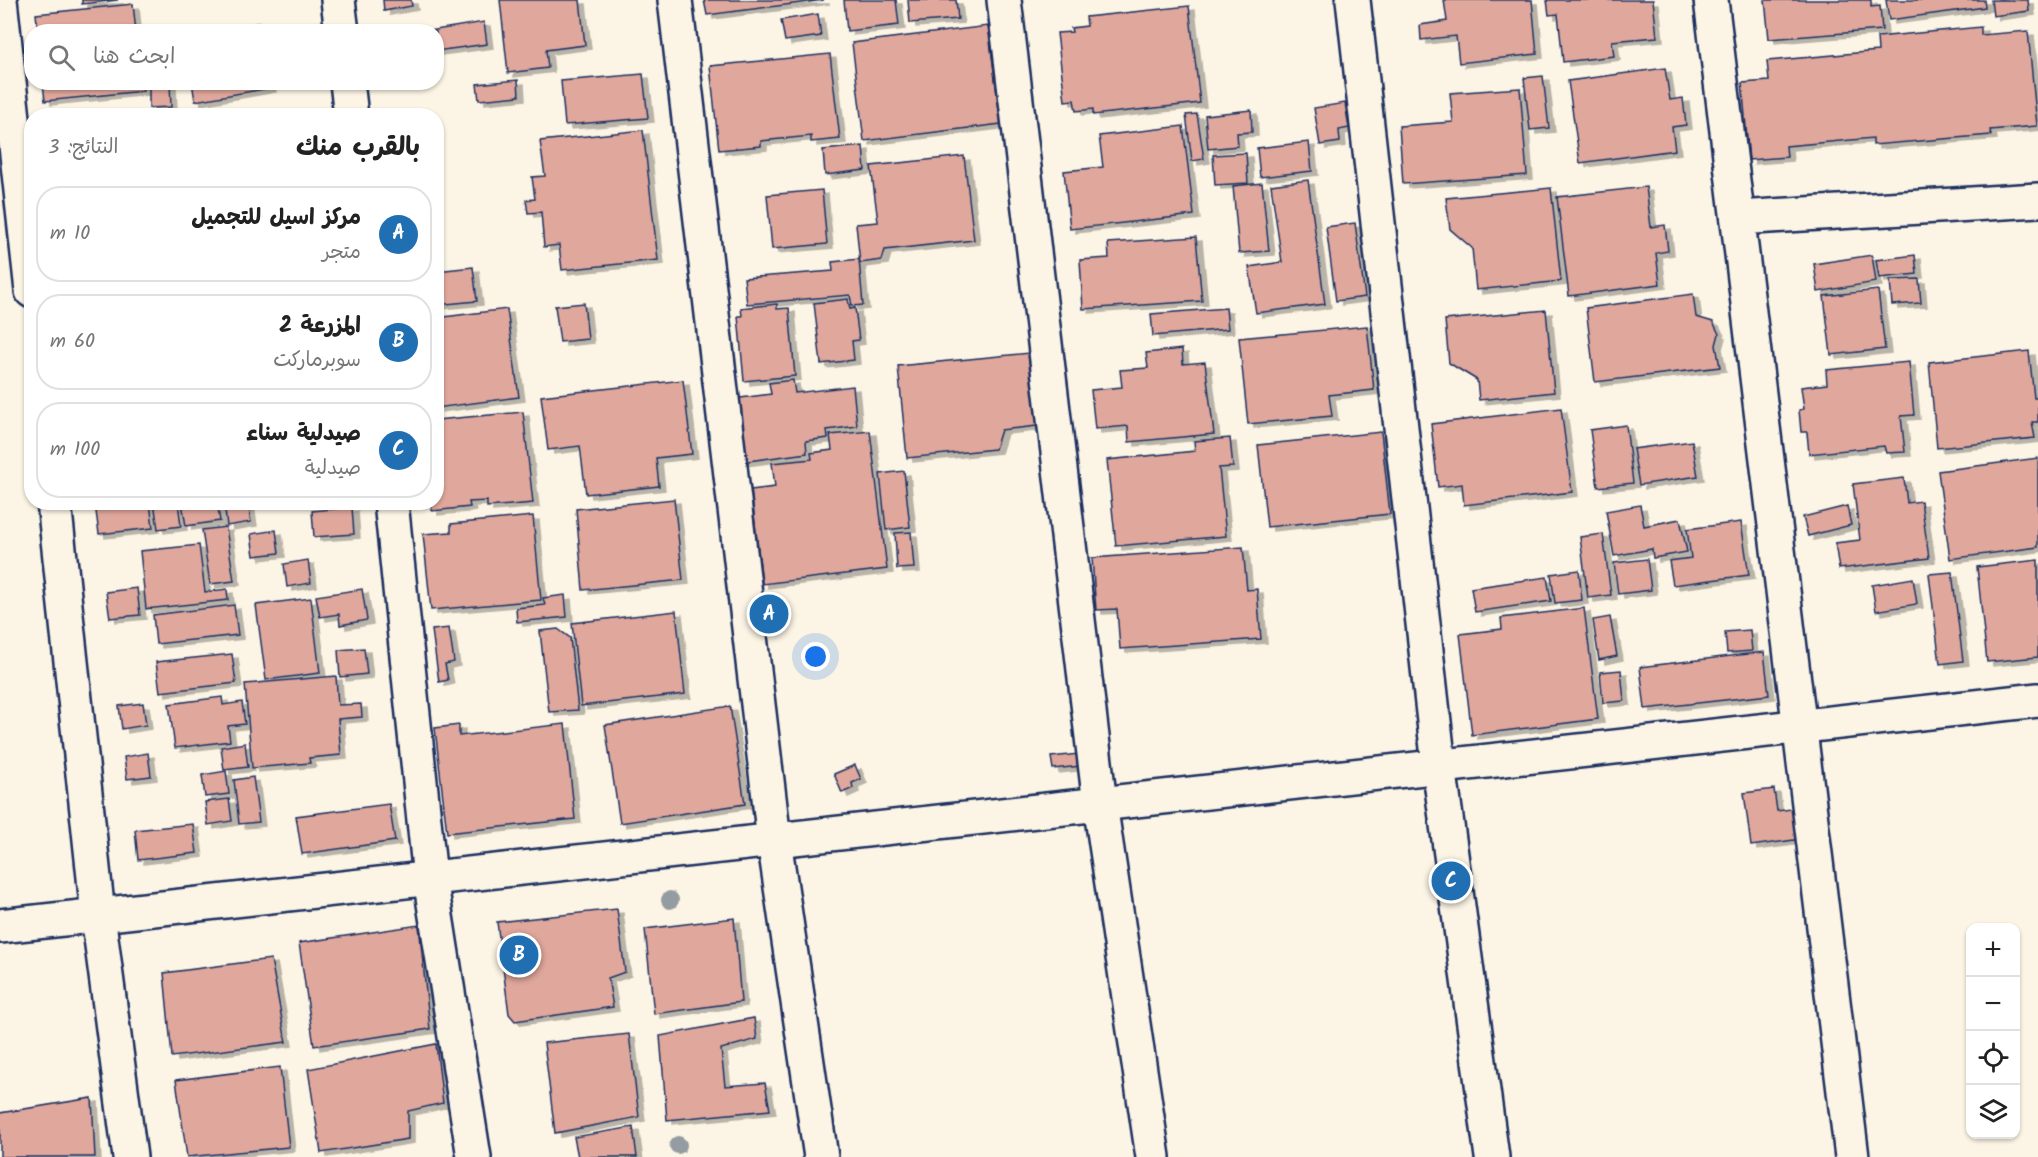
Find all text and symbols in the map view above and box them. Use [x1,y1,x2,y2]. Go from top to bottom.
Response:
search box [24,24,444,90]
text: ابحث هنا [93,40,175,75]
icon: search [45,41,78,74]
text: بالقرب منك [296,127,420,169]
text: النتائج: 3 [48,132,119,164]
text: مركز اسيل للتجميل [191,201,361,236]
text: 10 m [50,218,90,250]
text: A [392,218,405,250]
text: متجر [322,237,361,269]
text: المزرعة 2 [279,309,361,344]
text: 60 m [50,326,95,358]
text: B [392,326,405,358]
text: سوبرماركت [273,345,361,377]
text: صيدلية سناء [246,417,361,452]
text: 100 m [50,434,100,466]
text: C [392,434,405,466]
text: صيدلية [305,453,361,485]
pin: A [750,592,788,636]
your location [801,642,830,671]
pin: C [1432,858,1470,904]
map controls [1966,923,2020,1139]
button: + [1966,923,2020,977]
pin: B [500,932,538,978]
button: − [1966,977,2020,1031]
button: locate [1966,1031,2020,1085]
button: layers [1966,1085,2020,1139]

